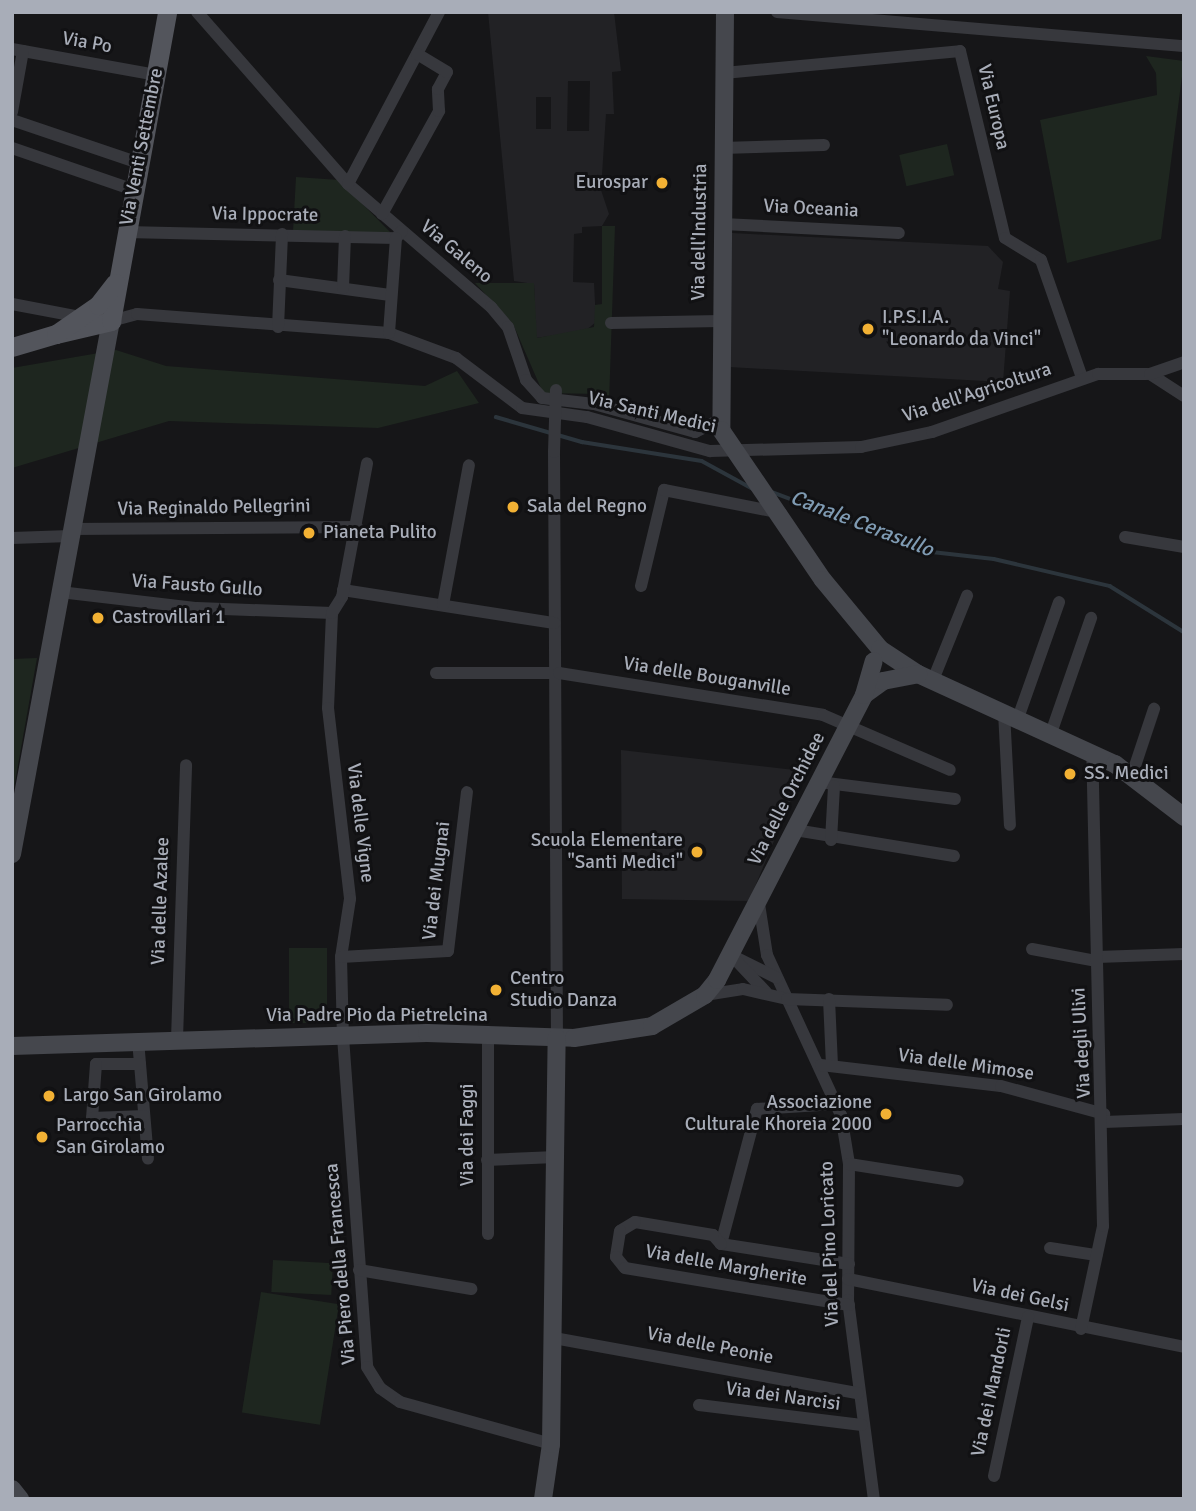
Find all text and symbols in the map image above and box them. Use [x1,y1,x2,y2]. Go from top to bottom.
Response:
street label: Via Po [60,27,114,59]
street label: Via Europa [972,62,1014,152]
street label: Via Venti Settembre [116,66,168,228]
street label: Via dell'Industria [687,163,713,301]
place label: Eurospar [576,172,648,194]
marker: Eurospar [654,175,670,191]
street label: Via Oceania [763,195,859,223]
street label: Via Ippocrate [211,203,319,227]
street label: Via Galeno [415,215,497,289]
place label: I.P.S.I.A. "Leonardo da Vinci" [882,307,1041,351]
marker: I.P.S.I.A. "Leonardo da Vinci" [860,321,876,337]
street label: Via dell'Agricoltura [900,358,1054,428]
street label: Via Santi Medici [586,387,718,439]
water label: Canale Cerasullo [787,484,937,562]
street label: Via Reginaldo Pellegrini [117,495,311,521]
place label: Sala del Regno [527,496,647,518]
marker: Sala del Regno [505,499,521,515]
place label: Pianeta Pulito [323,522,437,544]
marker: Pianeta Pulito [301,525,317,541]
street label: Via Fausto Gullo [131,570,263,602]
place label: Castrovillari 1 [112,607,225,629]
marker: Castrovillari 1 [90,610,106,626]
street label: Via delle Bouganville [622,653,792,701]
street label: Via delle Orchidee [744,729,830,869]
street label: Via delle Vigne [341,762,379,884]
place label: SS. Medici [1084,763,1169,785]
marker: SS. Medici [1062,766,1078,782]
street label: Via dei Mugnai [418,820,456,942]
place label: Scuola Elementare "Santi Medici" [531,830,683,874]
street label: Via delle Azalee [147,837,175,965]
marker: Scuola Elementare "Santi Medici" [689,844,705,860]
place label: Centro Studio Danza [510,968,617,1012]
marker: Centro Studio Danza [488,982,504,998]
street label: Via degli Ulivi [1068,987,1096,1099]
street label: Via Padre Pio da Pietrelcina [266,1005,488,1027]
street label: Via delle Mimose [896,1044,1036,1086]
street label: Via dei Faggi [457,1084,479,1186]
place label: Largo San Girolamo [63,1085,222,1107]
marker: Largo San Girolamo [41,1088,57,1104]
place label: Associazione Culturale Khoreia 2000 [685,1092,872,1136]
marker: Associazione Culturale Khoreia 2000 [878,1106,894,1122]
place label: Parrocchia San Girolamo [56,1115,165,1159]
marker: Parrocchia San Girolamo [34,1129,50,1145]
street label: Via del Pino Loricato [816,1161,844,1327]
street label: Via Piero della Francesca [321,1162,361,1366]
street label: Via delle Margherite [643,1241,809,1291]
street label: Via dei Gelsi [969,1274,1071,1318]
street label: Via delle Peonie [645,1323,775,1369]
street label: Via dei Mandorli [967,1325,1017,1459]
street label: Via dei Narcisi [724,1378,842,1416]

